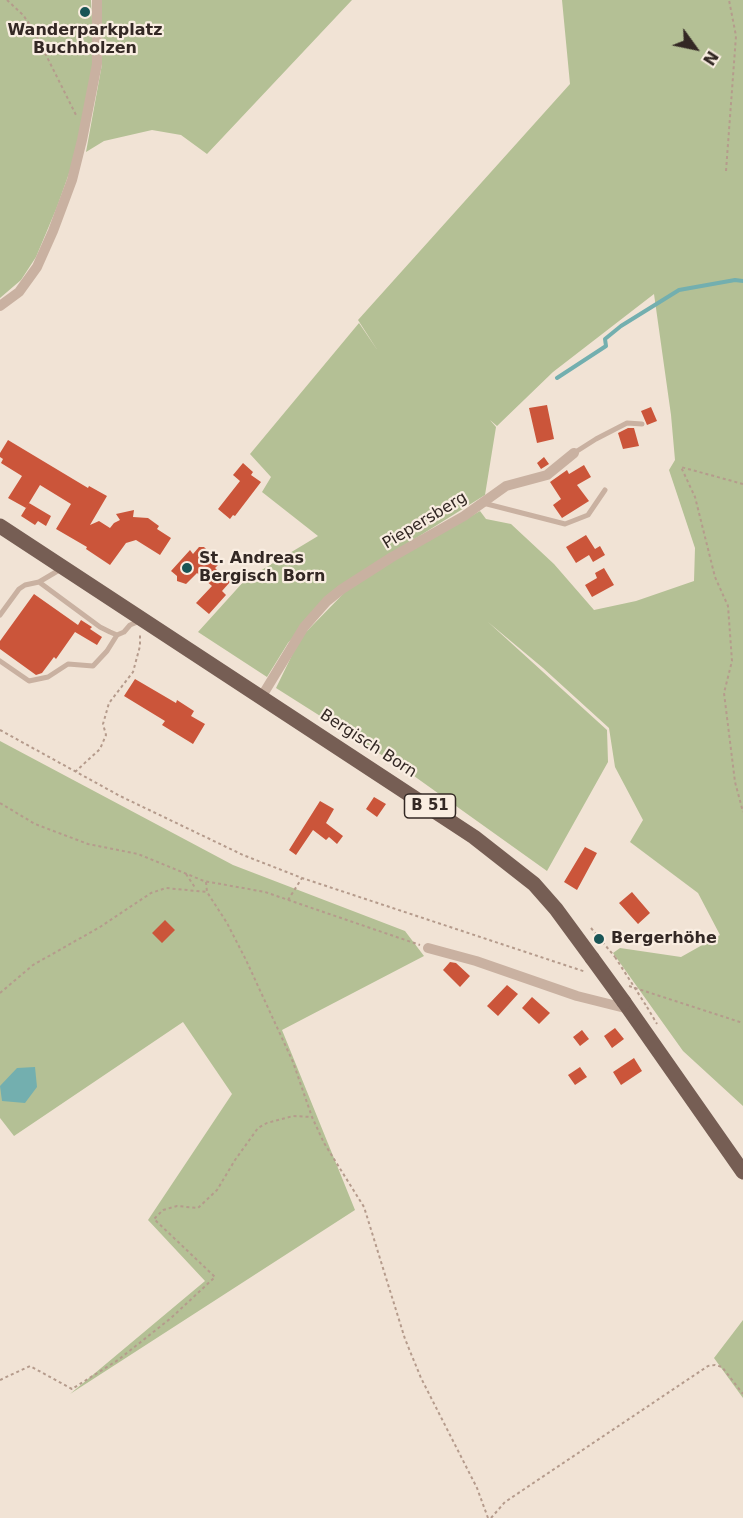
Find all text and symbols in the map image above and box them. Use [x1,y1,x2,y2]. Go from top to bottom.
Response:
marker: Wanderparkplatz Buchholzen [78,5,92,19]
north arrow [665,18,725,78]
place label: Wanderparkplatz Buchholzen [8,21,162,59]
text: N [699,47,722,69]
street label: Piepersberg [379,488,471,554]
place label: St. Andreas Bergisch Born [199,549,325,587]
marker: St. Andreas Bergisch Born [180,561,194,575]
street label: Bergisch Born [316,706,420,782]
road number: B 51 [404,794,456,818]
place label: Bergerhöhe [611,929,717,949]
marker: Bergerhöhe [592,932,606,946]

